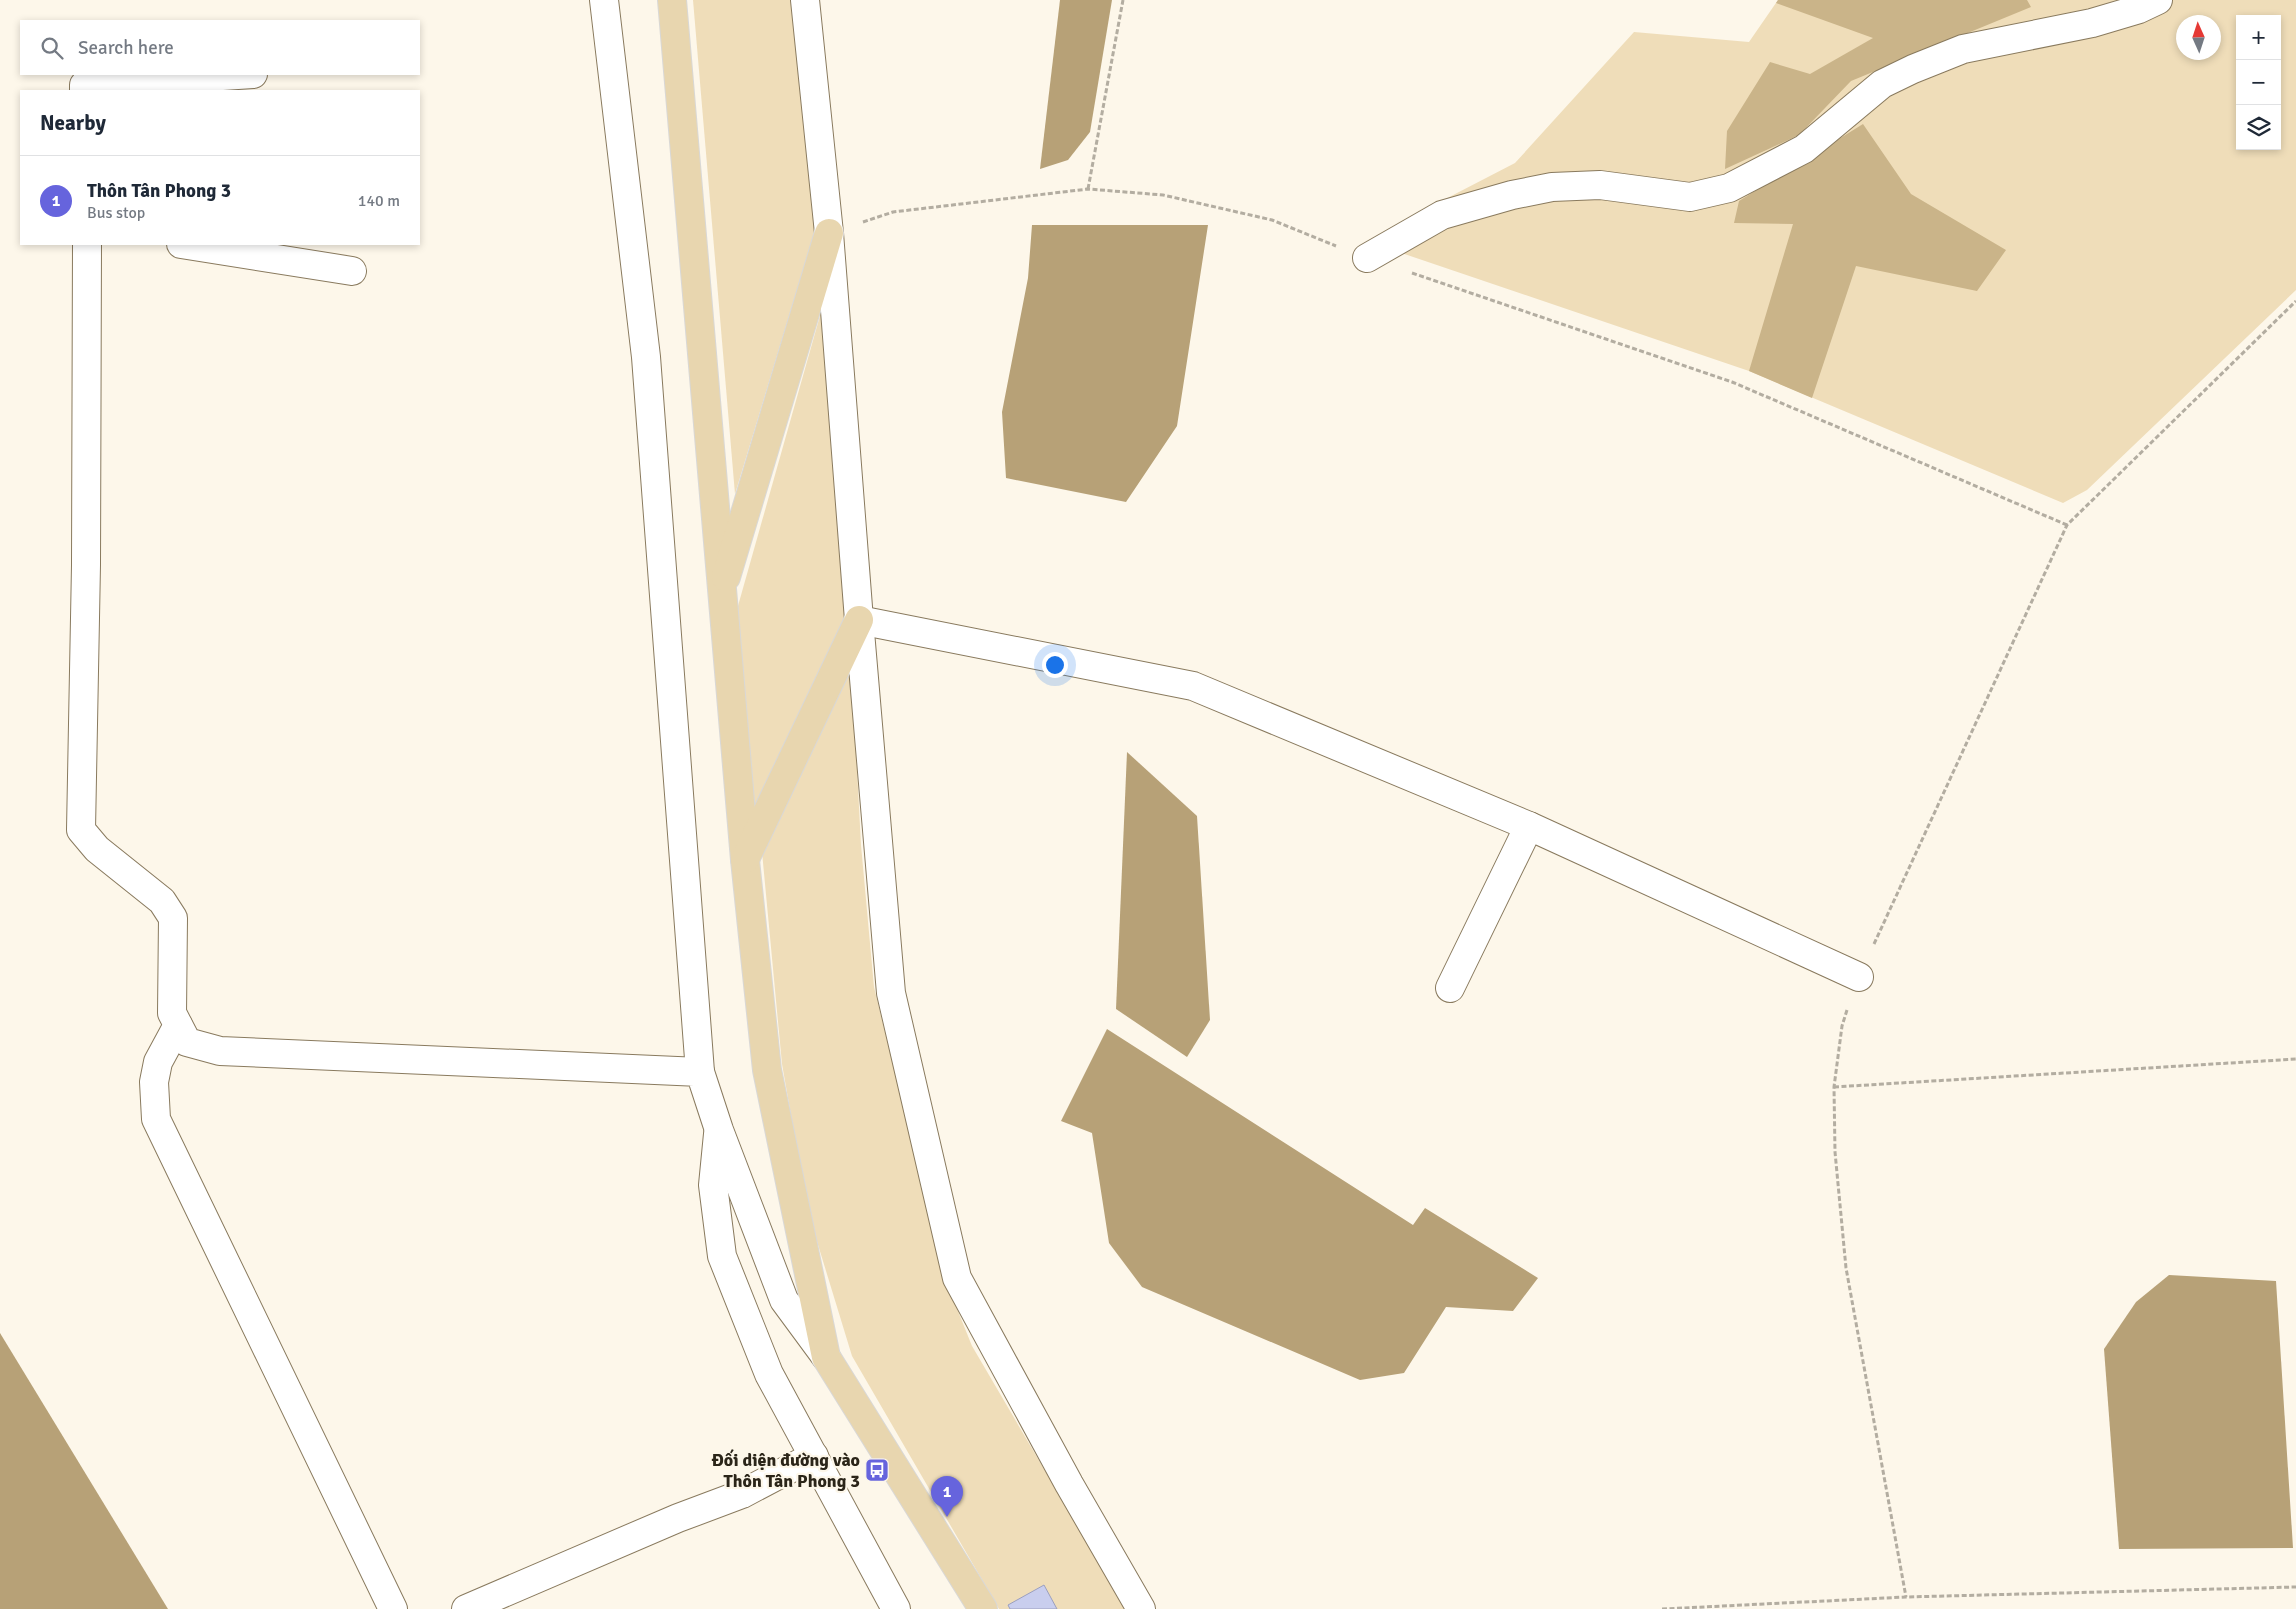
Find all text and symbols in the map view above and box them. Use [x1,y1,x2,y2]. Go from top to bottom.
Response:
north arrow [2176,15,2221,60]
map controls [2236,15,2281,150]
button: + [2236,15,2281,60]
search box [20,20,420,75]
icon: search [38,34,66,62]
text: Search here [78,36,174,60]
button: − [2236,60,2281,105]
button: layers [2236,105,2281,150]
text: Nearby [40,110,106,136]
text: Thôn Tân Phong 3 [87,179,231,203]
text: 1 [52,191,60,211]
text: 140 m [358,191,400,211]
text: Bus stop [87,203,145,223]
your location [1042,652,1068,678]
place label: Đối diện đường vào Thôn Tân Phong 3 [711,1449,860,1492]
bus stop icon: Đối diện đường vào Thôn Tân Phong 3 [864,1457,890,1483]
pin: 1 [931,1476,963,1517]

